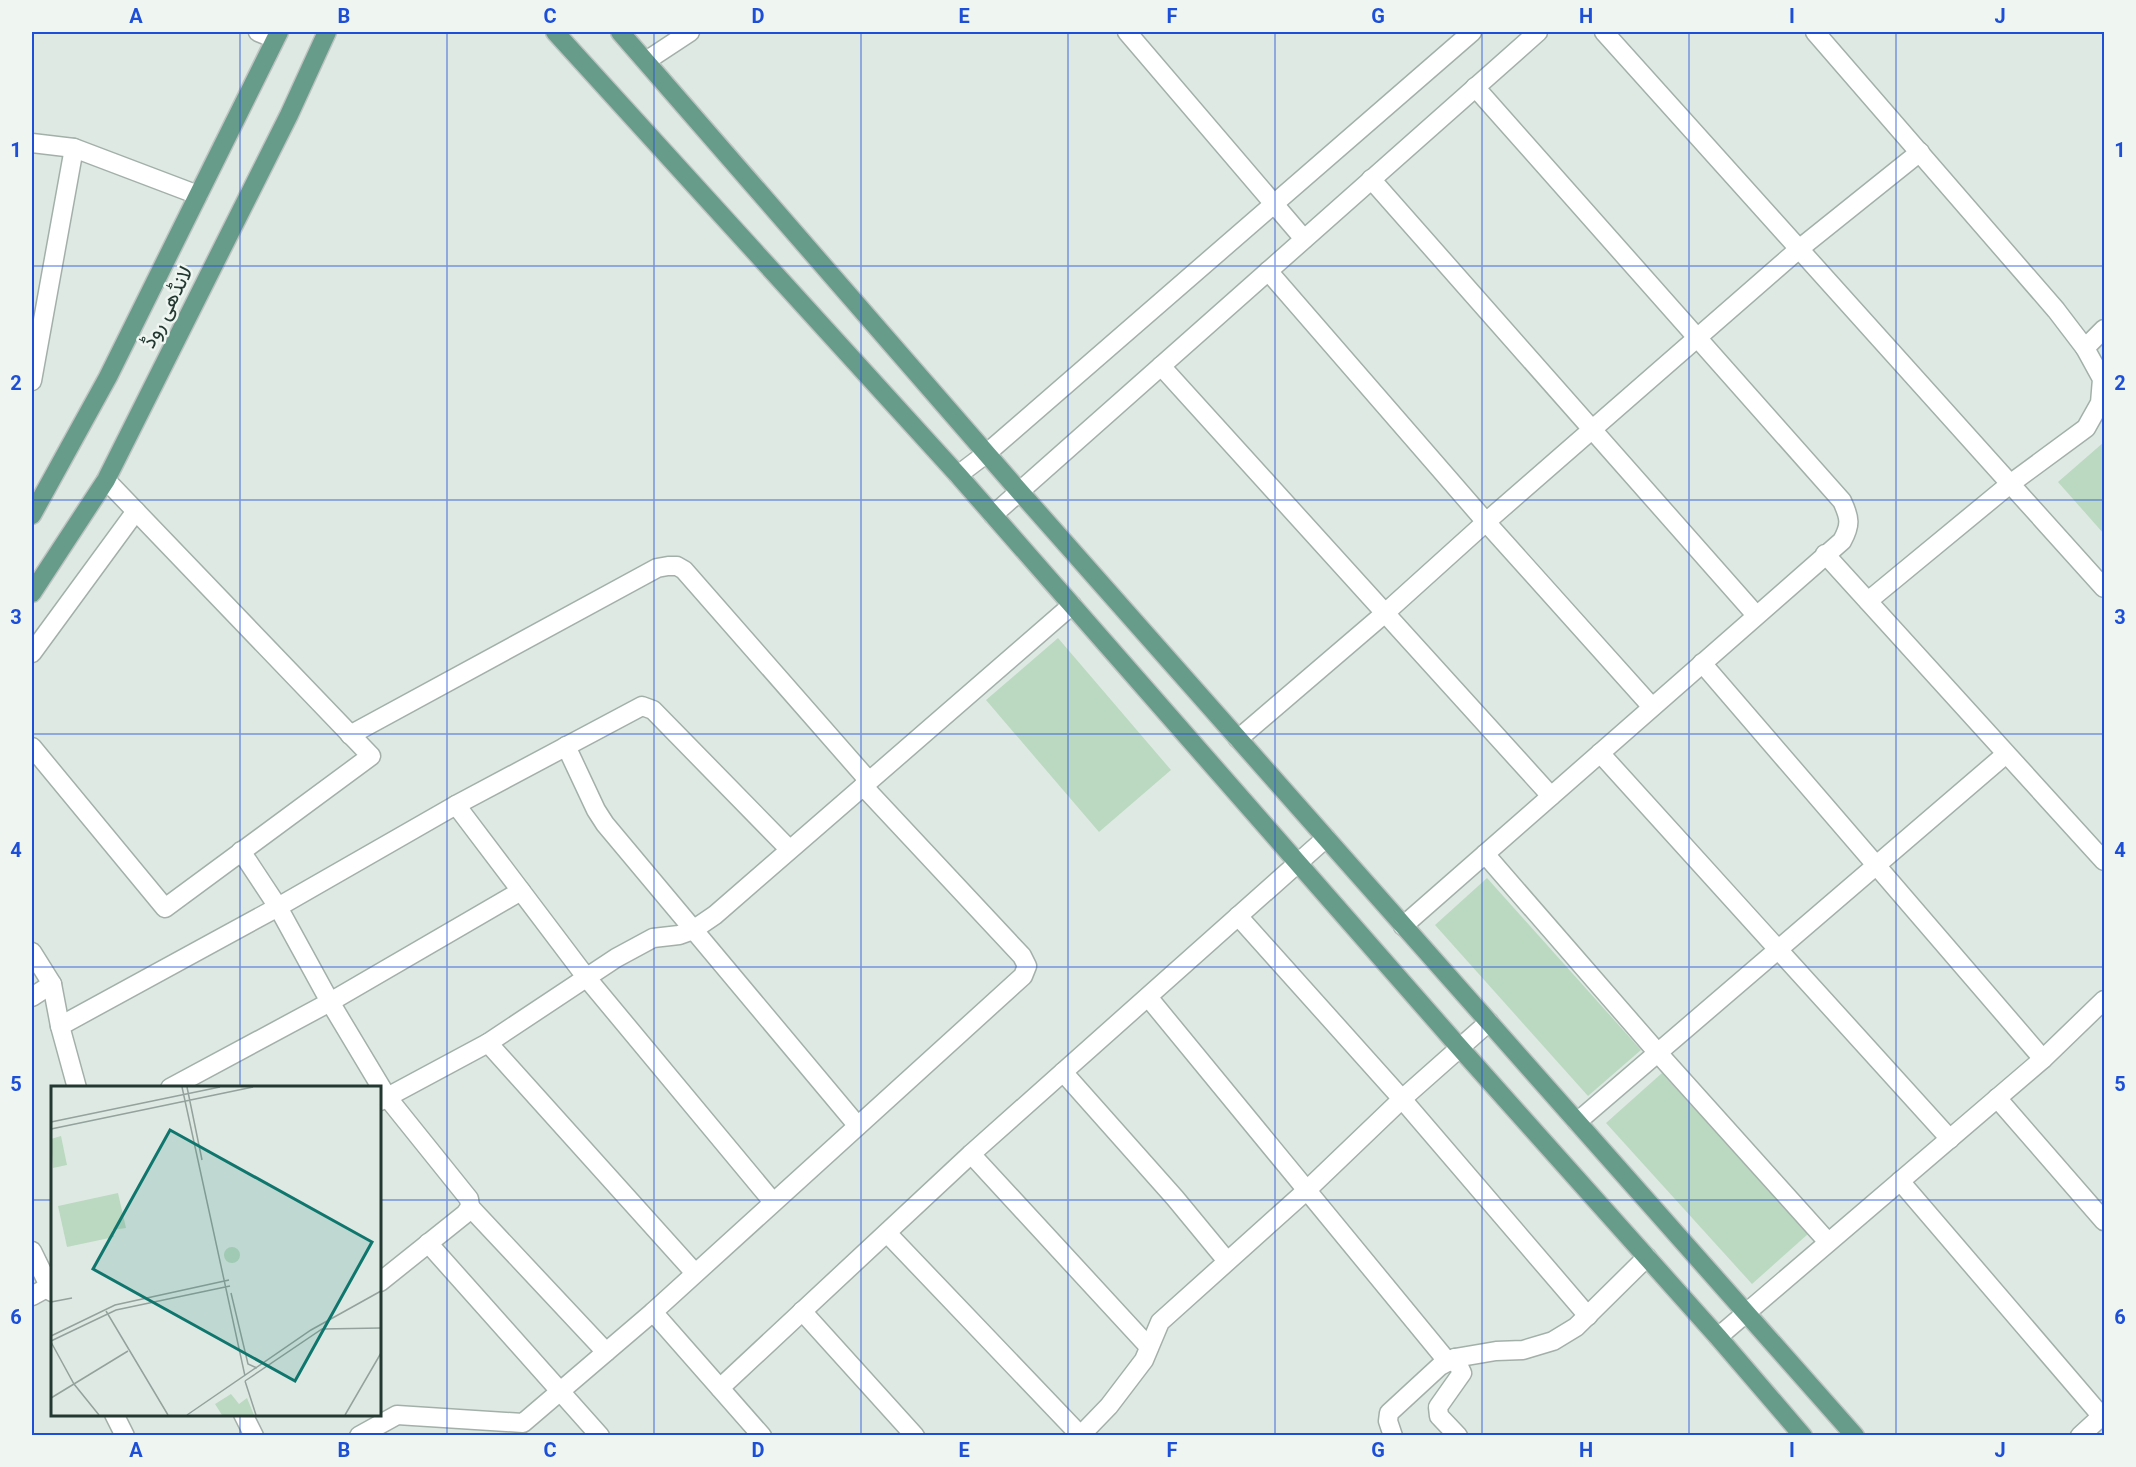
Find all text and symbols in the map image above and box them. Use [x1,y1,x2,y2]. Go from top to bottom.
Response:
text: A [129,4,143,28]
text: B [338,4,350,28]
text: C [543,4,557,28]
text: D [752,4,765,28]
text: E [958,4,970,28]
text: F [1167,4,1178,28]
text: G [1371,4,1385,28]
text: H [1579,4,1593,28]
text: I [1789,4,1795,28]
text: J [1994,4,2006,28]
text: 1 [10,138,22,162]
text: 1 [2114,138,2126,162]
street label: لانڈھی روڈ [136,262,199,352]
text: 2 [10,371,22,395]
text: 2 [2114,371,2126,395]
text: 3 [10,605,22,629]
text: 3 [2114,605,2126,629]
text: 4 [10,838,22,862]
text: 4 [2114,838,2126,862]
text: 5 [10,1072,22,1096]
text: 5 [2114,1072,2126,1096]
inset map [51,1086,381,1416]
text: 6 [10,1305,22,1329]
text: 6 [2114,1305,2126,1329]
text: A [129,1438,143,1462]
text: B [338,1438,350,1462]
text: C [543,1438,557,1462]
text: D [752,1438,765,1462]
text: E [958,1438,970,1462]
text: F [1167,1438,1178,1462]
text: G [1371,1438,1385,1462]
text: H [1579,1438,1593,1462]
text: I [1789,1438,1795,1462]
text: J [1994,1438,2006,1462]

